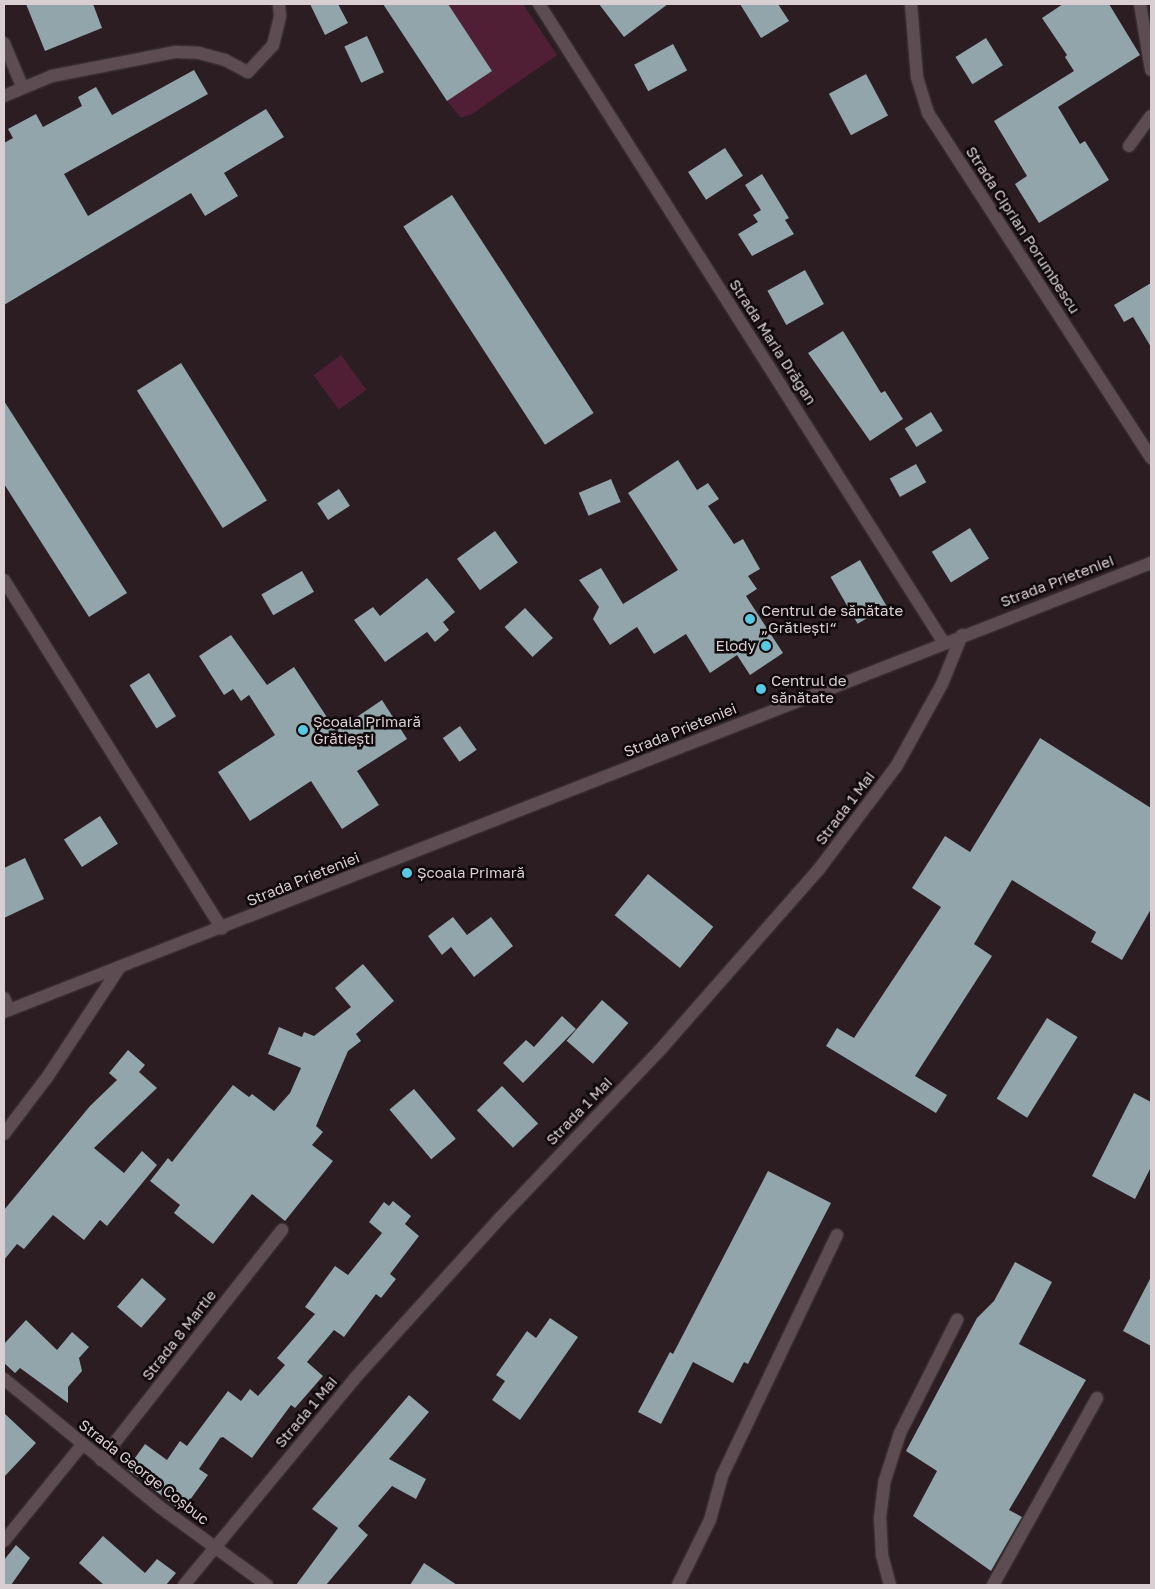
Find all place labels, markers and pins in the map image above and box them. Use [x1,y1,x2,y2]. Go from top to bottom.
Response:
place label: Centrul de sănătate „Grătiești“ [761,601,903,636]
marker: Centrul de sănătate „Grătiești“ [743,612,757,626]
place label: Elody [716,637,756,655]
marker: Elody [760,640,772,652]
place label: Centrul de sănătate [771,671,846,706]
marker: Centrul de sănătate [755,683,767,695]
place label: Școala Primară Grătiești [313,712,421,747]
marker: Școala Primară Grătiești [297,724,309,736]
place label: Școala Primară [417,864,525,882]
marker: Școala Primară [401,867,413,879]

